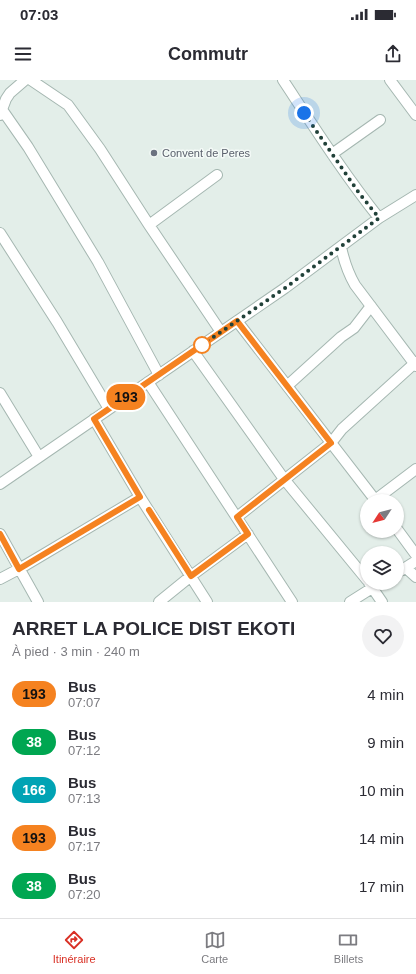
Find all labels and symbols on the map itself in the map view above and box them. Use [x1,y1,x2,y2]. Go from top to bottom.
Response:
your location [294,103,314,123]
place label: Convent de Peres [162,147,251,159]
marker: Convent de Peres [149,148,159,158]
unlabelled marker [193,336,211,354]
line badge: 193 [103,384,149,410]
north arrow [360,494,404,538]

